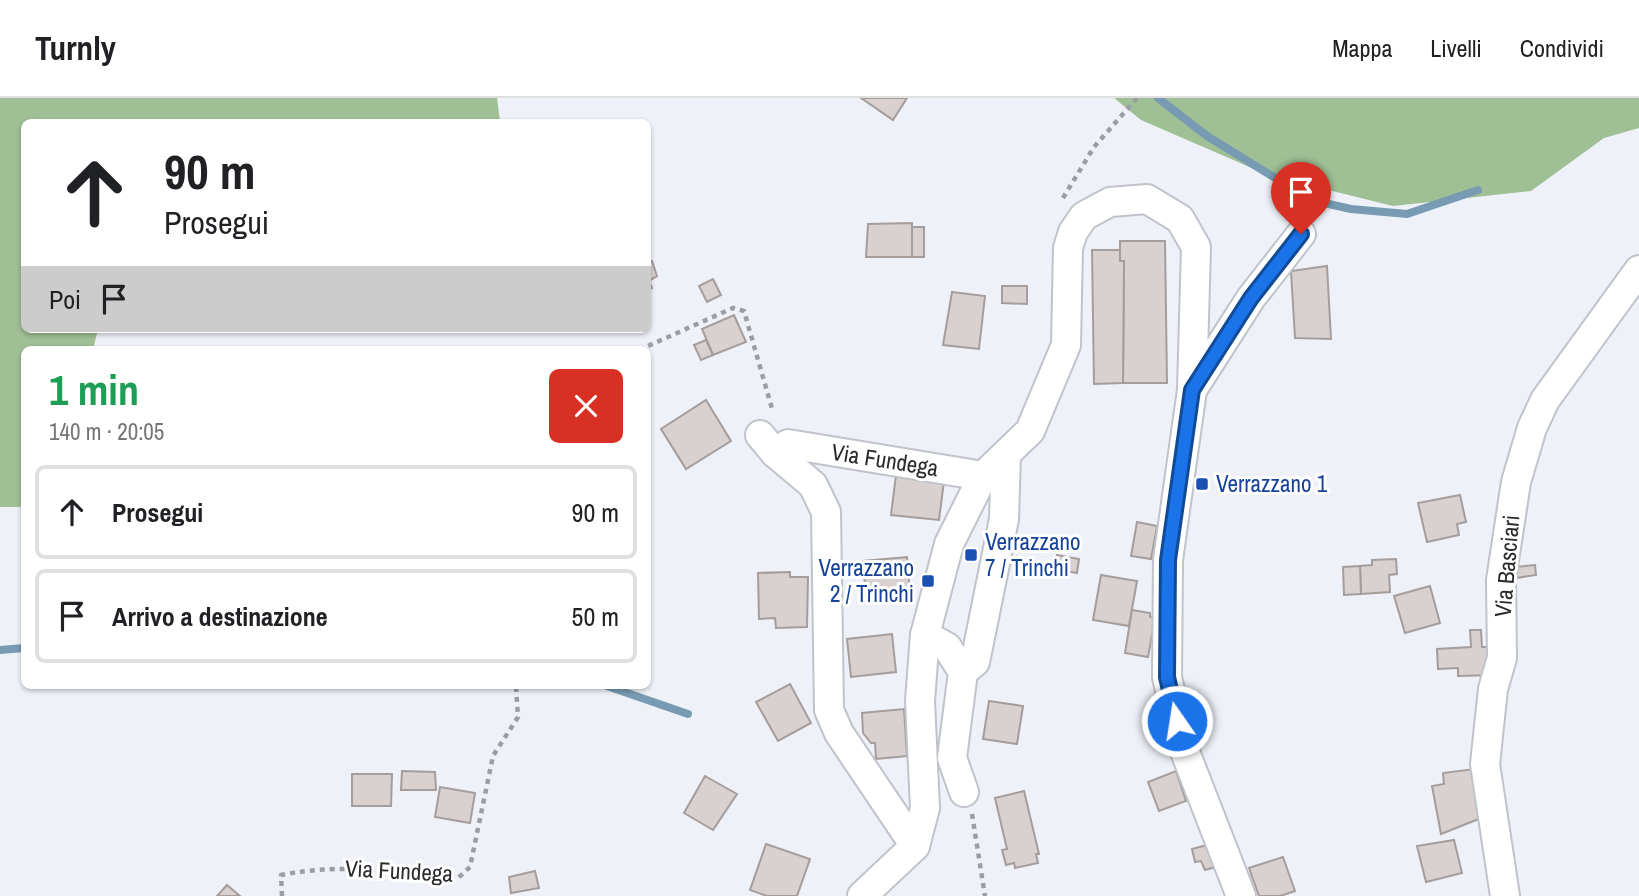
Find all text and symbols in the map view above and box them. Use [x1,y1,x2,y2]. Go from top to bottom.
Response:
text: Turnly [35,26,116,70]
text: Mappa [1332,32,1392,64]
text: Livelli [1430,32,1482,64]
text: Condividi [1520,32,1604,64]
text: 90 m [164,138,256,204]
icon: ahead [49,147,140,238]
pin [1271,162,1331,234]
icon: arrive [1282,173,1320,211]
text: Prosegui [164,201,269,244]
icon: arrive [95,280,133,318]
text: Poi [49,282,81,317]
text: 1 min [49,362,139,418]
button: close [549,369,623,443]
text: 140 m · 20:05 [49,416,164,447]
street label: Via Fundega [829,436,941,483]
place label: Verrazzano 1 [1216,468,1328,499]
marker: Verrazzano 1 [1194,476,1210,492]
icon: ahead [53,493,91,531]
text: Prosegui [112,495,203,530]
text: 90 m [572,495,619,530]
street label: Via Basciari [1487,514,1526,618]
place label: Verrazzano 7 / Trinchi [985,526,1080,583]
marker: Verrazzano 7 / Trinchi [963,547,979,563]
place label: Verrazzano 2 / Trinchi [819,552,914,609]
marker: Verrazzano 2 / Trinchi [920,573,936,589]
icon: arrive [53,597,91,635]
text: Arrivo a destinazione [112,599,328,634]
text: 50 m [572,599,619,634]
position arrow [1140,684,1214,758]
street label: Via Fundega [344,852,454,889]

